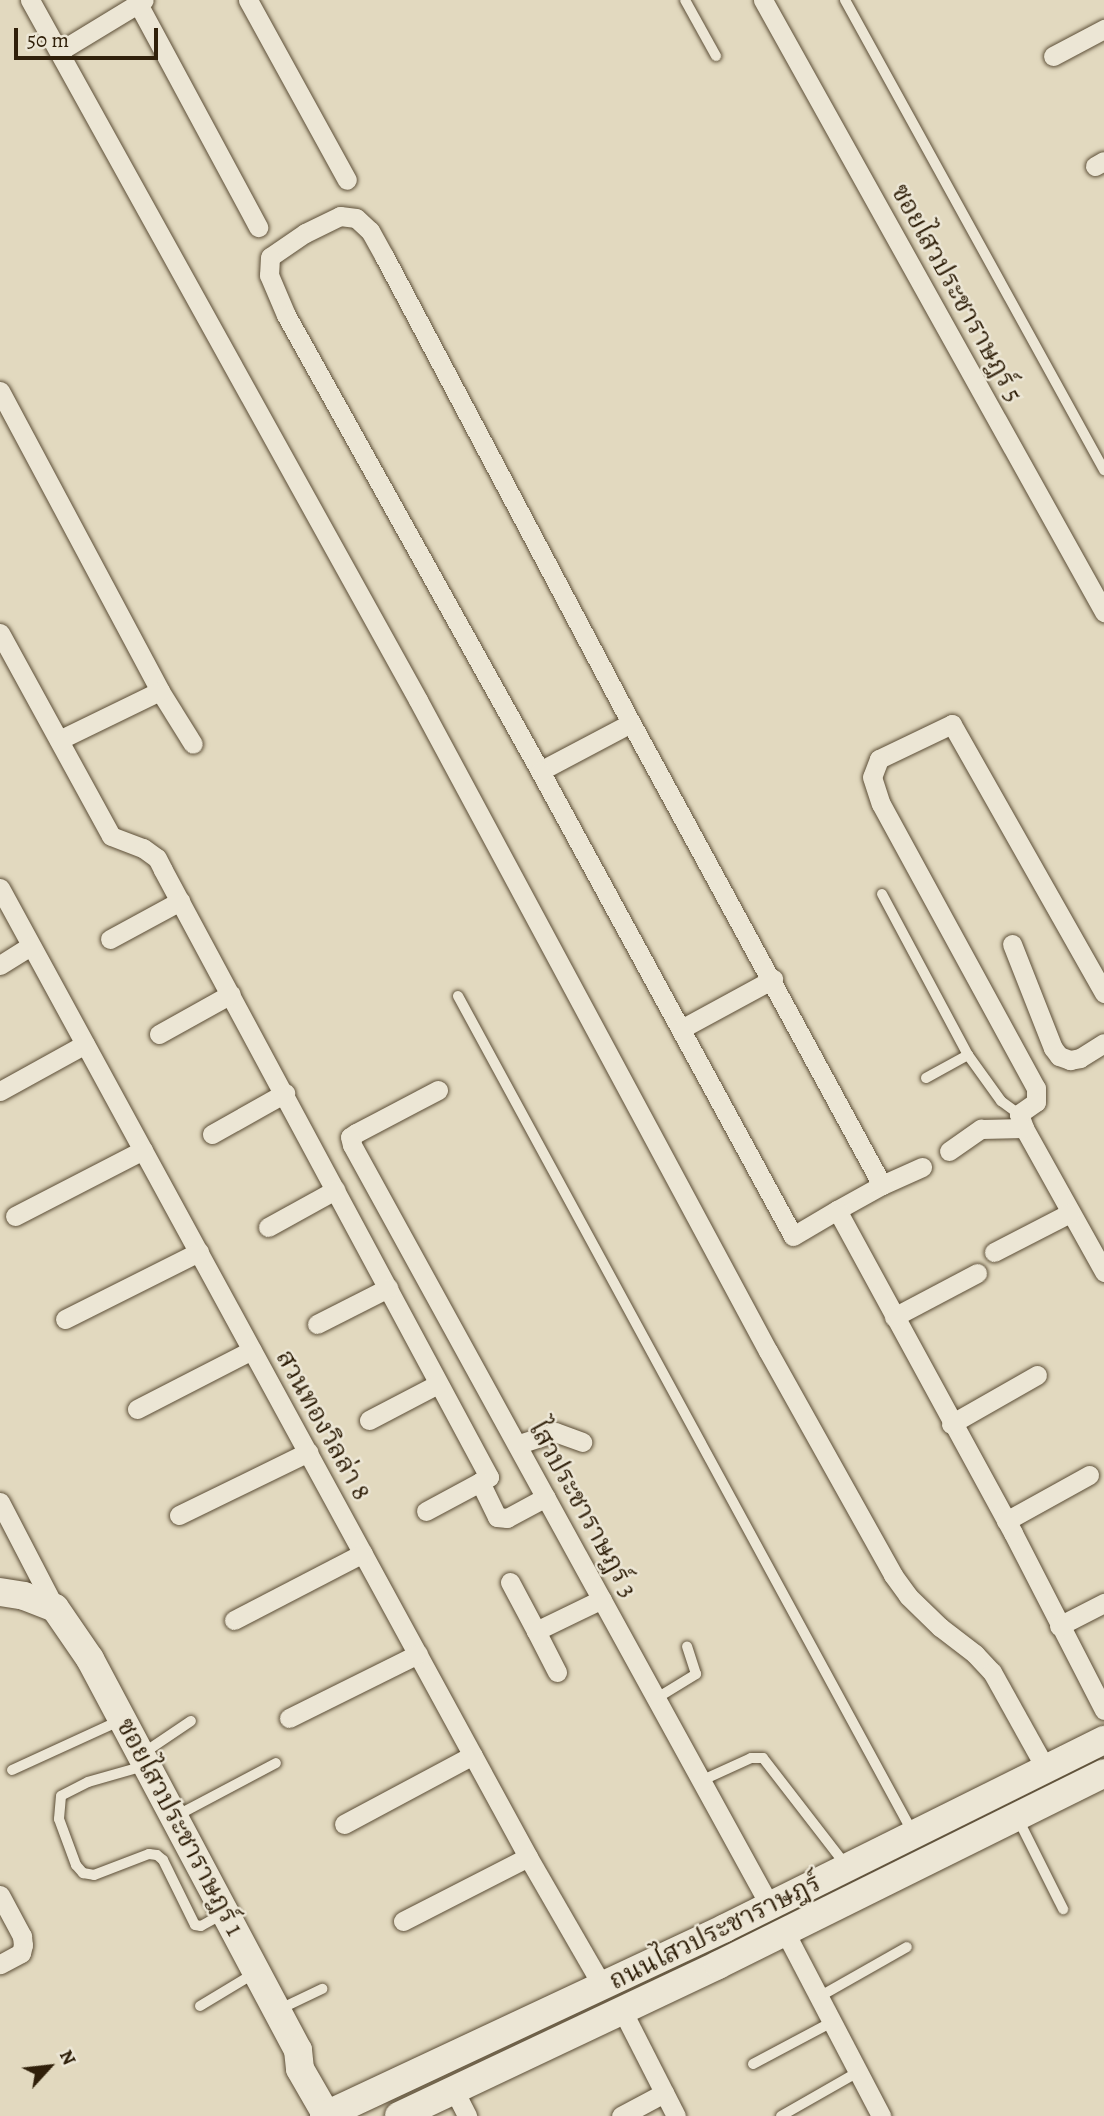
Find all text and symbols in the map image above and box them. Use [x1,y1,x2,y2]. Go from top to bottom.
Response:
scale bar [18,14,161,58]
text: 50 m [27,26,69,54]
street label: ซอยไสวประชาราษฎร์ 5 [884,179,1030,407]
street label: สวนทองวิลล่า 8 [269,1344,377,1506]
street label: ไสวประชาราษฎร์ 3 [522,1415,644,1603]
street label: ซอยไสวประชาราษฎร์ 1 [109,1713,251,1941]
street label: ถนนไสวประชาราษฎร์ [604,1867,826,1997]
north arrow [14,2032,84,2102]
text: N [53,2045,82,2070]

